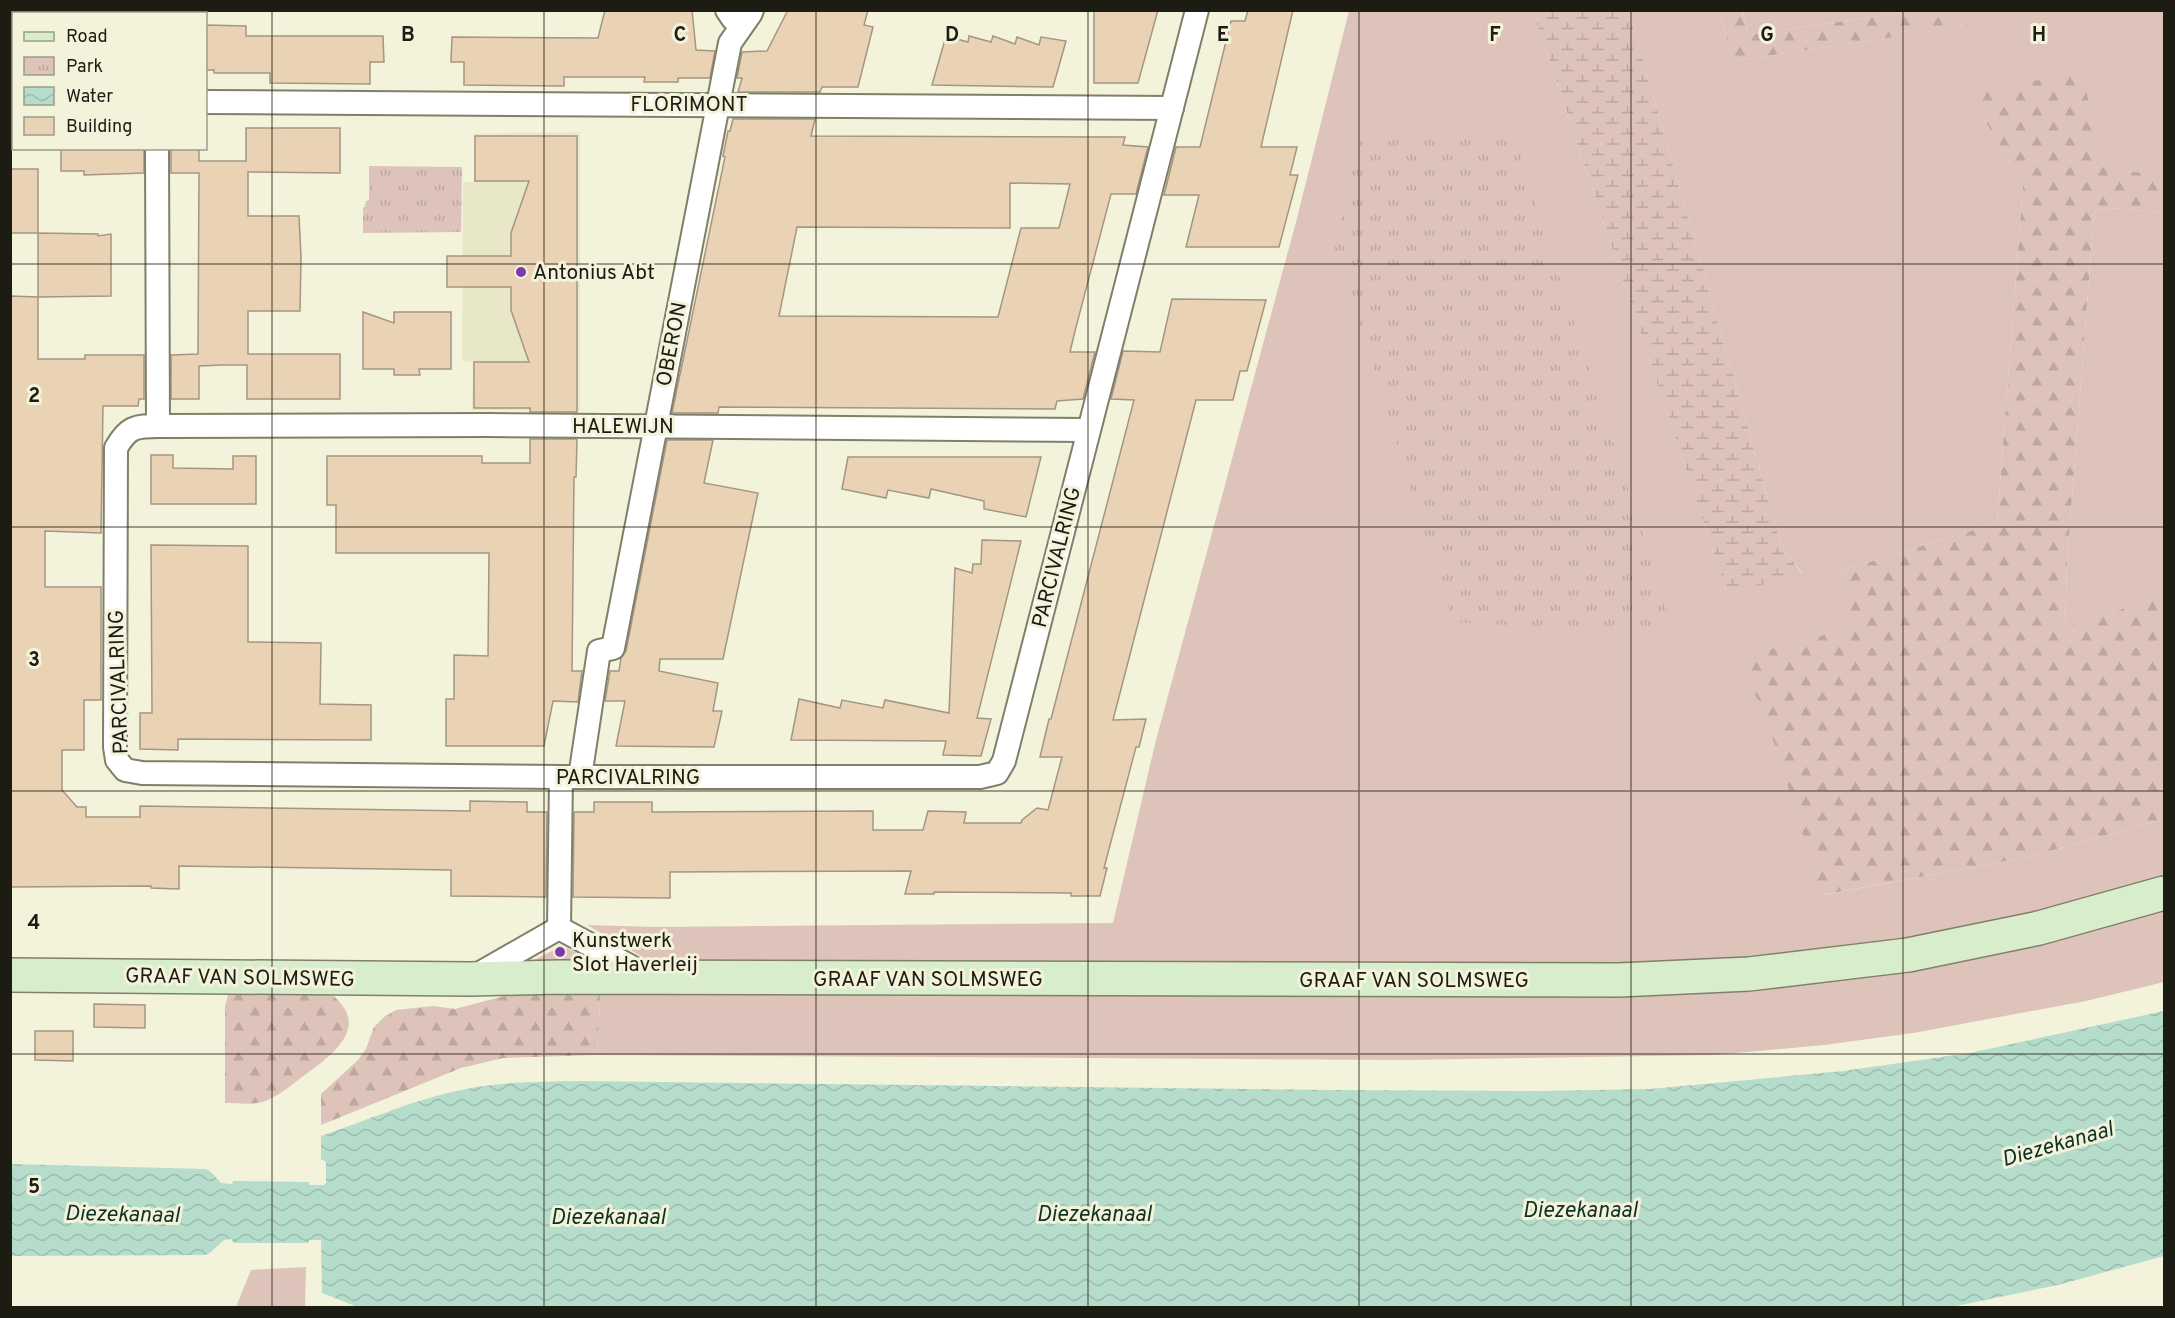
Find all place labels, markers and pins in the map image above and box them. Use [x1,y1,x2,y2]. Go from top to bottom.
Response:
place label: Antonius Abt [533,260,655,287]
marker: Antonius Abt [514,265,528,279]
place label: Kunstwerk Slot Haverleij [572,928,698,979]
marker: Kunstwerk Slot Haverleij [553,945,567,959]

